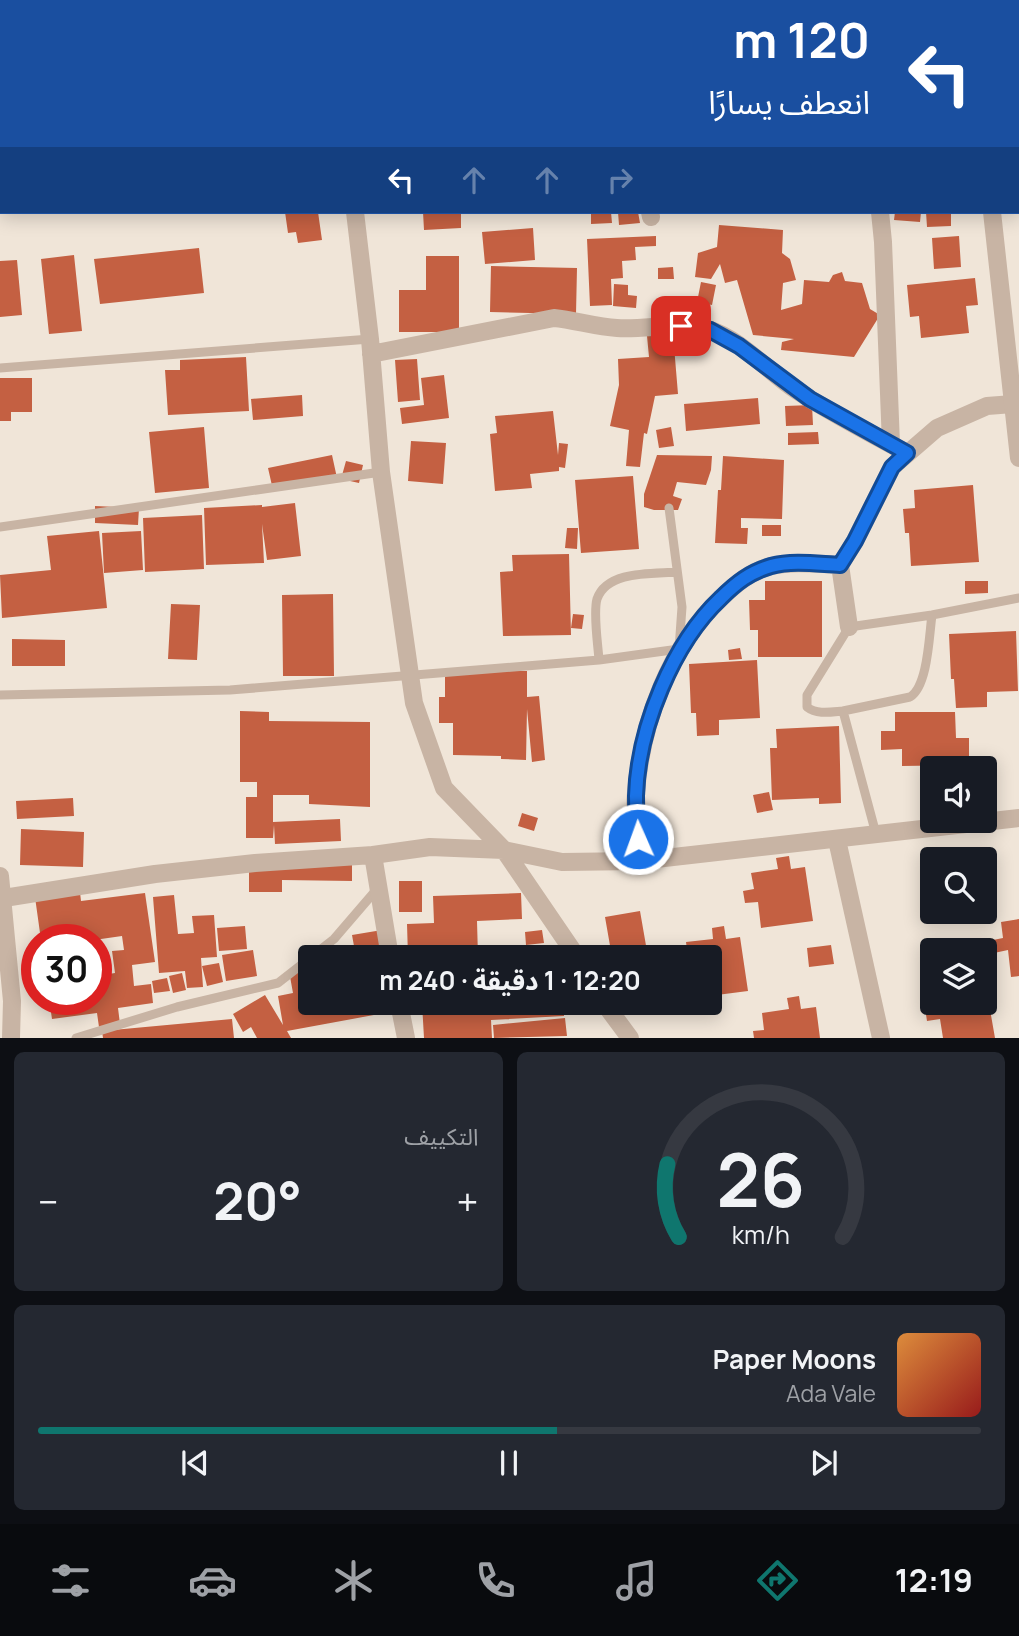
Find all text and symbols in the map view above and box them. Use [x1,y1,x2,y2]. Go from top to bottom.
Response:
text: 120 m [733,6,870,73]
icon: left [894,28,985,119]
text: انعطف يسارًا [708,80,870,124]
icon: left [382,161,420,199]
icon: ahead [455,161,493,199]
icon: ahead [528,161,566,199]
icon: right [601,161,639,199]
pin [651,296,711,356]
icon: arrive [662,307,700,345]
map controls [920,756,997,1015]
button: sound [920,756,997,833]
position arrow [601,802,675,876]
button: search [920,847,997,924]
speed limit sign: 30 [21,924,112,1015]
button: layers [920,938,997,1015]
text: 12:20 · 1 دقيقة · 240 m [379,962,641,998]
text: التكييف [404,1120,479,1152]
text: 26 [716,1130,805,1230]
text: 20° [213,1165,302,1236]
text: − [38,1175,59,1227]
text: + [457,1175,478,1227]
text: km/h [732,1217,790,1252]
text: Paper Moons [713,1341,876,1377]
text: Ada Vale [786,1377,876,1409]
icon: previous [176,1444,214,1482]
icon: pause [490,1444,528,1482]
icon: next [805,1444,843,1482]
icon: filters [46,1556,95,1605]
icon: car [188,1556,237,1605]
icon: climate [329,1556,378,1605]
icon: phone [471,1556,520,1605]
icon: music [612,1556,661,1605]
icon: directions [753,1556,802,1605]
text: 12:19 [895,1558,973,1602]

